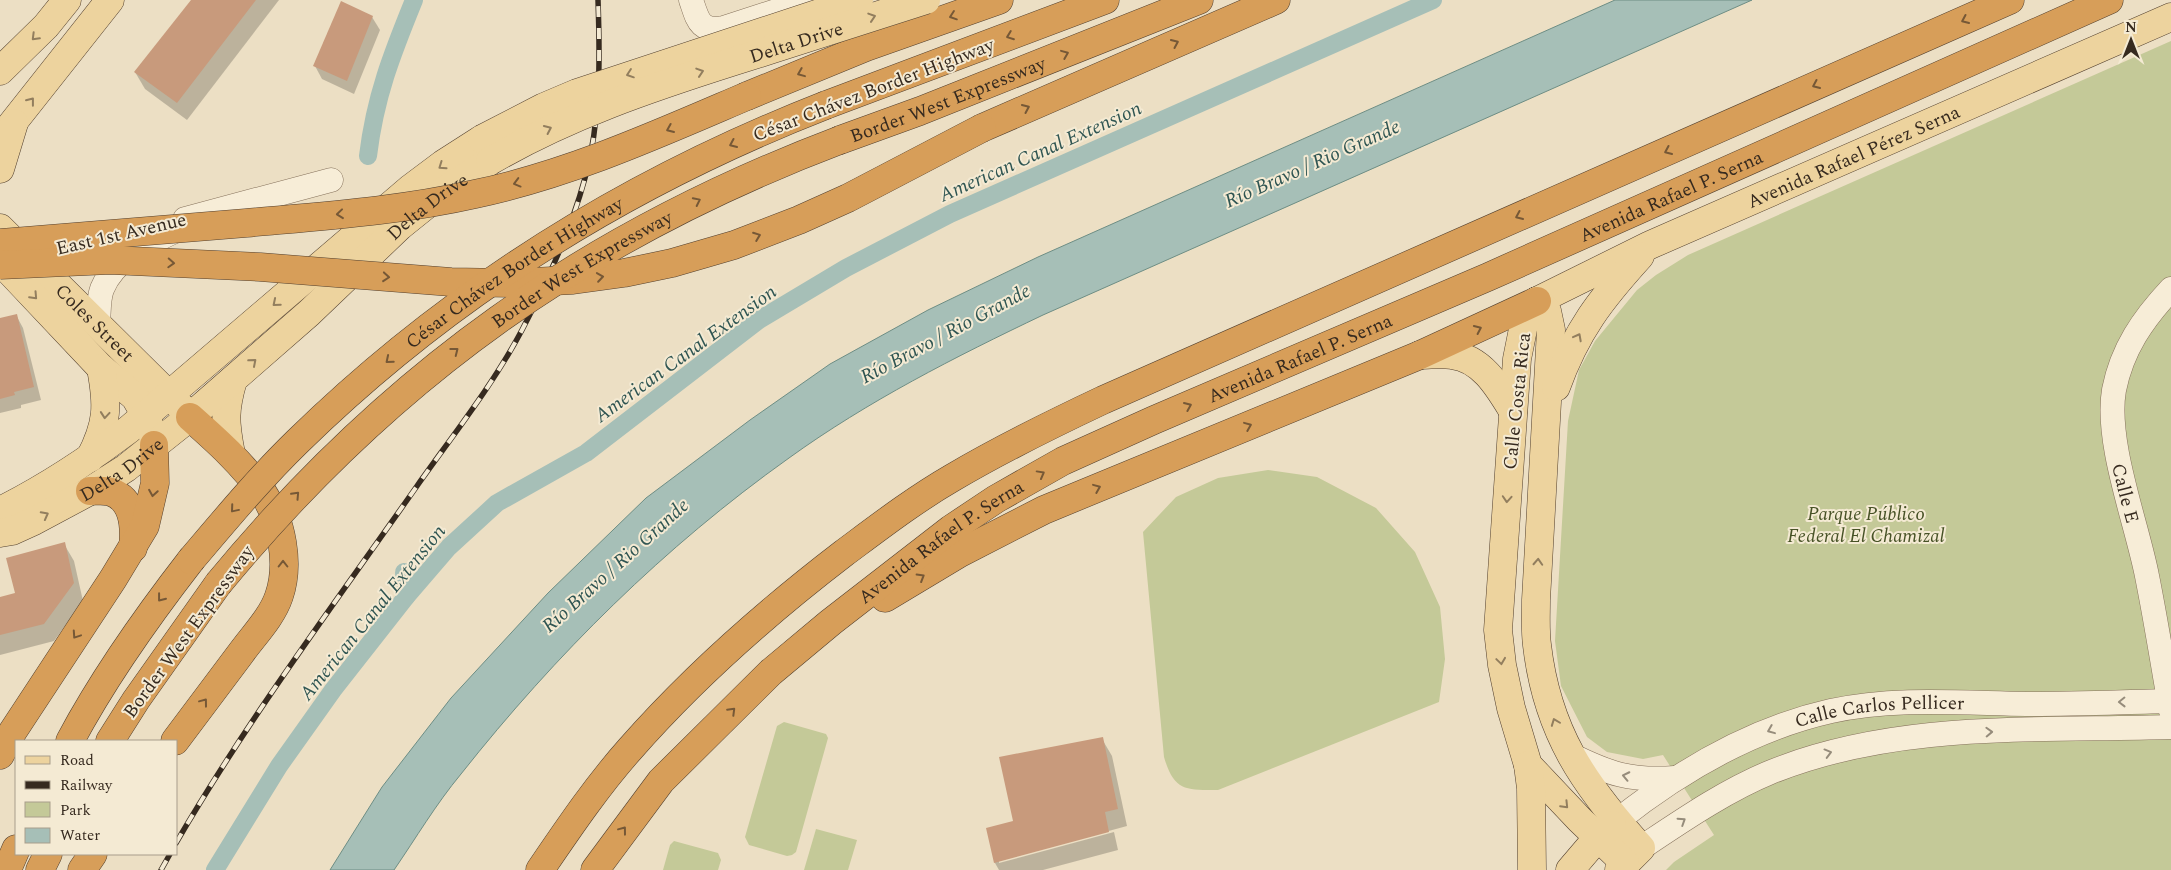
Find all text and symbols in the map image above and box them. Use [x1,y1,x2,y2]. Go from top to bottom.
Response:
one-way arrow [950,10,958,20]
one-way arrow [867,13,876,23]
one-way arrow [1961,13,1970,24]
street label: Delta Drive [746,15,847,72]
north arrow [2106,15,2156,65]
text: N [2125,17,2137,38]
one-way arrow [1006,30,1015,40]
one-way arrow [32,31,41,40]
street label: César Chávez Border Highway [749,31,999,150]
one-way arrow [1170,39,1179,50]
street label: Border West Expressway [846,49,1051,151]
one-way arrow [1060,49,1069,60]
one-way arrow [797,67,806,78]
one-way arrow [626,68,635,78]
one-way arrow [696,68,704,78]
one-way arrow [1812,79,1821,90]
water label: American Canal Extension [933,93,1147,211]
one-way arrow [25,98,33,107]
street label: Avenida Rafael Pérez Serna [1743,98,1966,217]
one-way arrow [1021,104,1030,115]
water label: Río Bravo / Rio Grande [1220,112,1405,216]
one-way arrow [666,122,675,133]
one-way arrow [543,126,552,136]
one-way arrow [729,137,738,148]
street label: Avenida Rafael P. Serna [1575,143,1769,250]
one-way arrow [1664,144,1673,155]
one-way arrow [438,160,447,169]
street label: Delta Drive [380,166,474,248]
one-way arrow [513,178,521,188]
street label: César Chávez Border Highway [400,189,629,357]
one-way arrow [692,196,701,207]
street label: Border West Expressway [486,203,678,336]
street label: East 1st Avenue [53,205,189,264]
one-way arrow [336,209,344,220]
one-way arrow [1515,210,1524,221]
one-way arrow [752,232,761,243]
one-way arrow [167,258,175,269]
one-way arrow [382,271,390,282]
one-way arrow [596,272,604,283]
water label: Río Bravo / Rio Grande [855,276,1036,392]
street label: Coles Street [48,277,141,370]
water label: American Canal Extension [587,277,783,431]
one-way arrow [28,290,37,299]
one-way arrow [273,297,282,306]
street label: Avenida Rafael P. Serna [1203,306,1398,411]
one-way arrow [1473,324,1482,335]
street label: Calle Costa Rica [1496,330,1539,471]
one-way arrow [1571,333,1581,342]
one-way arrow [449,348,458,356]
one-way arrow [386,354,395,362]
one-way arrow [248,359,257,368]
one-way arrow [1183,401,1192,412]
one-way arrow [100,411,111,419]
one-way arrow [1243,422,1252,433]
street label: Delta Drive [75,430,170,510]
street label: Calle E [2103,461,2146,527]
one-way arrow [1036,470,1045,480]
street label: Avenida Rafael P. Serna [852,473,1030,612]
one-way arrow [1093,484,1101,494]
one-way arrow [148,490,159,498]
water label: Río Bravo / Rio Grande [535,491,696,640]
one-way arrow [290,492,299,501]
one-way arrow [1502,495,1513,503]
park label: Parque Público Federal El Chamizal [1787,500,1945,551]
one-way arrow [232,503,240,512]
one-way arrow [40,511,49,521]
water label: American Canal Extension [292,518,454,708]
street label: Border West Expressway [116,539,263,724]
one-way arrow [1532,557,1543,565]
one-way arrow [278,559,288,567]
one-way arrow [916,573,925,583]
one-way arrow [158,593,167,602]
one-way arrow [73,629,83,638]
one-way arrow [1496,656,1506,665]
street label: Calle Carlos Pellicer [1791,689,1965,736]
one-way arrow [2118,697,2126,707]
one-way arrow [199,699,207,708]
one-way arrow [727,707,736,716]
one-way arrow [1551,718,1561,727]
one-way arrow [1767,724,1776,735]
one-way arrow [1985,726,1993,737]
legend [15,740,178,855]
one-way arrow [1824,748,1832,758]
text: Road [60,749,94,772]
one-way arrow [1622,772,1631,782]
text: Railway [60,774,113,797]
text: Park [60,799,91,822]
one-way arrow [1560,800,1569,809]
one-way arrow [1676,818,1685,827]
text: Water [60,824,100,847]
one-way arrow [617,826,626,836]

